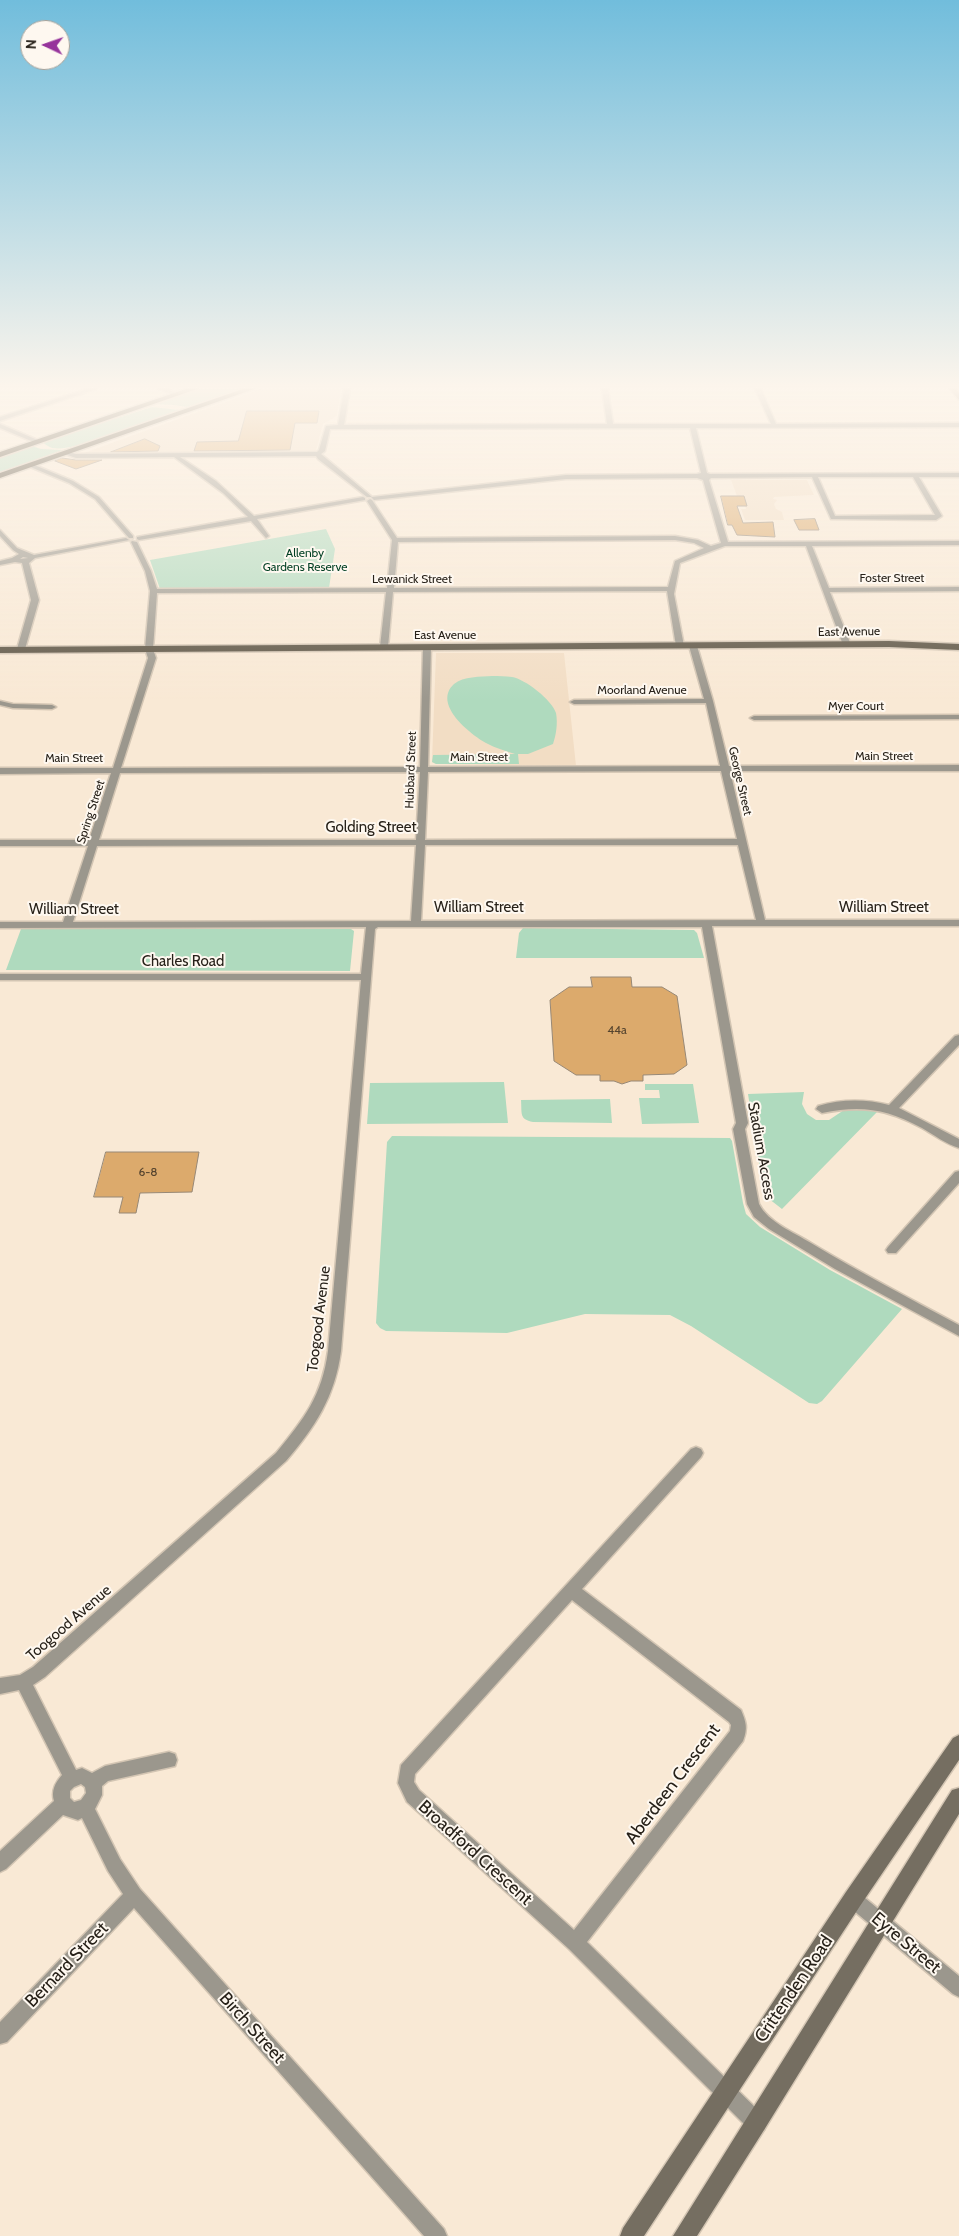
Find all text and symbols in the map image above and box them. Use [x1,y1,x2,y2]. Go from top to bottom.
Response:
north arrow [20,20,70,70]
text: N [22,39,40,50]
park label: Allenby Gardens Reserve [263,546,347,574]
street label: Foster Street [860,571,924,585]
street label: Lewanick Street [372,572,452,586]
street label: East Avenue [818,624,880,640]
street label: East Avenue [414,628,476,642]
street label: Moorland Avenue [597,683,687,697]
street label: Myer Court [828,699,884,713]
street label: Hubbard Street [402,731,420,809]
street label: George Street [725,745,755,817]
street label: Main Street [855,749,913,763]
street label: Main Street [450,750,508,764]
street label: Main Street [45,751,103,765]
street label: Spring Street [74,778,108,846]
street label: Golding Street [325,819,417,837]
street label: William Street [434,899,524,917]
street label: William Street [839,899,929,917]
street label: William Street [29,901,119,919]
street label: Charles Road [142,953,224,971]
house number: 44a [607,1023,627,1037]
street label: Stadium Access [744,1101,778,1201]
house number: 6-8 [138,1165,158,1179]
street label: Toogood Avenue [304,1265,334,1373]
street label: Toogood Avenue [23,1581,115,1665]
street label: Aberdeen Crescent [621,1720,725,1848]
street label: Broadford Crescent [413,1796,537,1910]
street label: Eyre Street [867,1908,945,1978]
street label: Bernard Street [21,1918,113,2012]
street label: Crittenden Road [750,1931,838,2047]
street label: Birch Street [214,1988,290,2068]

